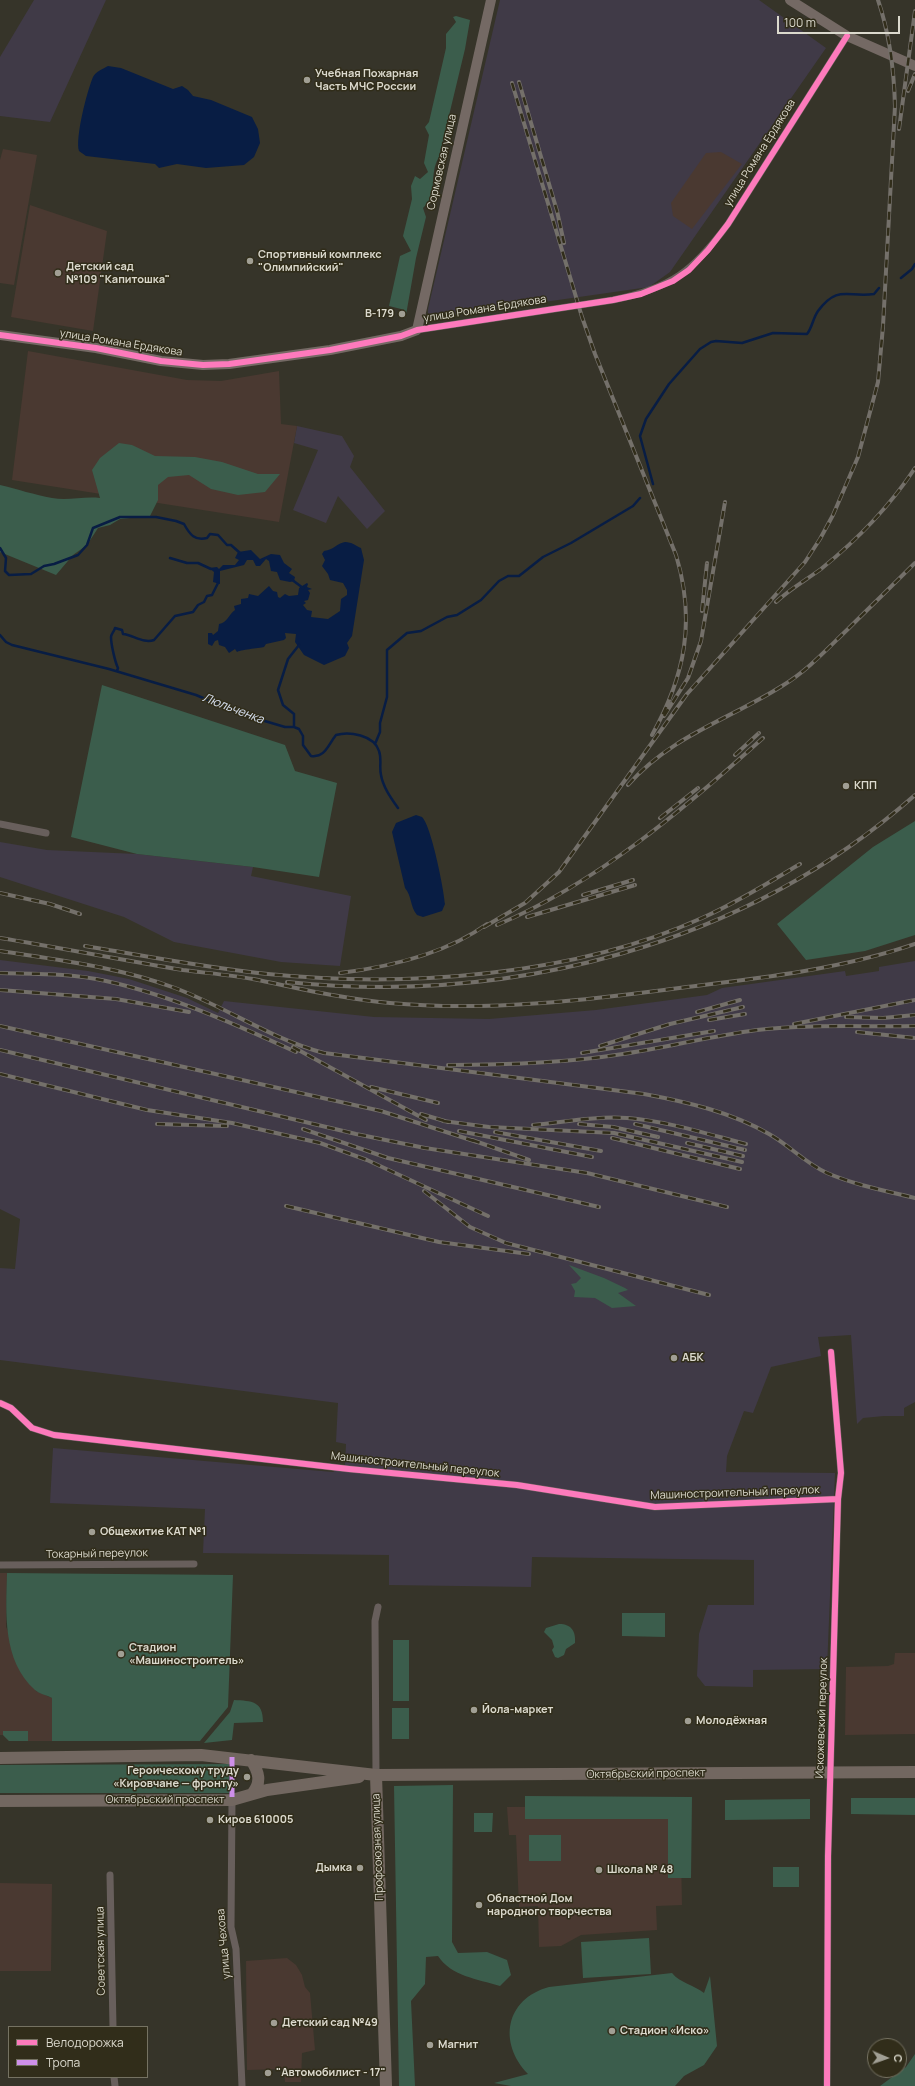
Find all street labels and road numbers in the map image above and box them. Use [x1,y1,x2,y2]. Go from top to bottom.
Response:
street label: улица Романа Ердякова [721,97,799,209]
street label: Сормовская улица [425,113,459,211]
street label: улица Романа Ердякова [423,293,547,325]
street label: улица Романа Ердякова [59,327,183,359]
street label: Машиностроительный переулок [330,1450,500,1480]
street label: Машиностроительный переулок [650,1483,820,1503]
street label: Токарный переулок [46,1547,148,1561]
street label: Искожевский переулок [813,1657,831,1779]
street label: Октябрьский проспект [586,1766,706,1782]
street label: Октябрьский проспект [106,1793,224,1807]
street label: Профсоюзная улица [370,1793,386,1901]
street label: Советская улица [94,1906,108,1996]
street label: улица Чехова [214,1908,234,1980]

